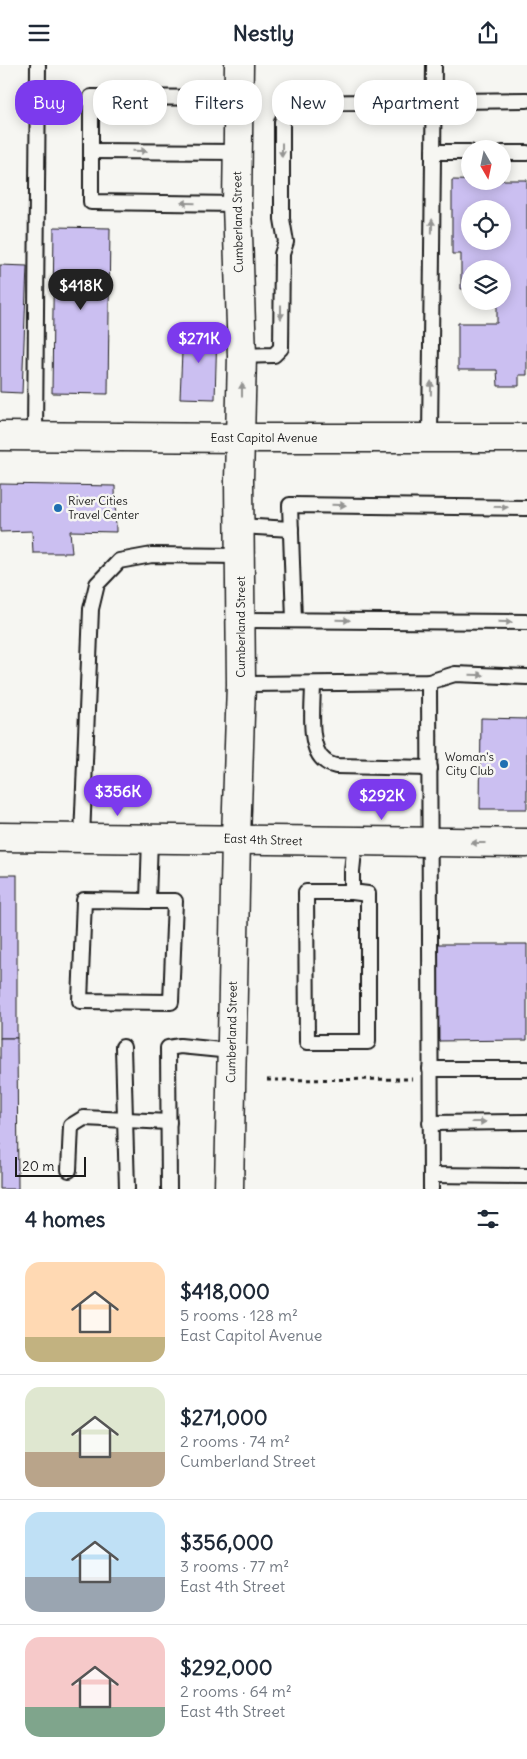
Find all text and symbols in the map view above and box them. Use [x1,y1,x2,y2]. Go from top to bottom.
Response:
icon: menu [25,19,53,47]
text: Nestly [233,19,294,47]
icon: share [474,19,502,47]
chip: Buy [15,80,83,125]
chip: Rent [93,80,167,125]
chip: Filters [177,80,262,125]
chip: New [272,80,344,125]
chip: Apartment [354,80,477,125]
north arrow [461,140,511,190]
map controls [461,140,511,310]
one-way arrow [278,143,286,159]
one-way arrow [132,147,148,155]
street label: Cumberland Street [229,171,246,273]
one-way arrow [180,199,196,207]
button: locate [461,200,511,250]
one-way arrow [429,218,437,234]
button: layers [461,260,511,310]
pin: $418K [46,269,116,311]
text: $418K [59,275,103,295]
one-way arrow [277,304,285,320]
pin: $271K [164,321,234,364]
text: $271K [178,328,220,348]
one-way arrow [427,380,435,396]
one-way arrow [238,381,246,397]
street label: East Capitol Avenue [211,430,317,445]
place label: River Cities Travel Center [68,493,139,522]
one-way arrow [331,501,347,509]
marker: River Cities Travel Center [52,502,64,514]
one-way arrow [494,503,510,511]
street label: Cumberland Street [233,576,248,678]
one-way arrow [335,616,351,624]
one-way arrow [498,618,514,626]
one-way arrow [469,672,485,680]
place label: Woman's City Club [445,749,494,778]
marker: Woman's City Club [498,758,510,770]
pin: $356K [83,775,153,817]
pin: $292K [347,779,417,821]
text: $356K [95,781,141,801]
text: $292K [359,785,405,805]
street label: East 4th Street [223,831,303,848]
one-way arrow [470,838,486,846]
street label: Cumberland Street [223,981,240,1083]
one-way arrow [471,1118,487,1126]
scale bar [15,1154,86,1177]
text: 20 m [22,1157,55,1175]
icon: filters [474,1205,502,1233]
text: 4 homes [25,1206,105,1233]
text: $418,000 [180,1278,270,1305]
icon: home [65,1282,125,1342]
text: 5 rooms · 128 m² [180,1305,298,1325]
text: East Capitol Avenue [180,1325,322,1345]
text: $271,000 [180,1404,268,1431]
icon: home [65,1407,125,1467]
text: 2 rooms · 74 m² [180,1431,290,1451]
text: Cumberland Street [180,1451,316,1471]
text: $356,000 [180,1529,274,1556]
icon: home [65,1532,125,1592]
text: 3 rooms · 77 m² [180,1556,289,1576]
text: East 4th Street [180,1576,285,1596]
text: $292,000 [180,1654,273,1681]
icon: home [65,1657,125,1717]
text: 2 rooms · 64 m² [180,1681,292,1701]
text: East 4th Street [180,1701,285,1721]

